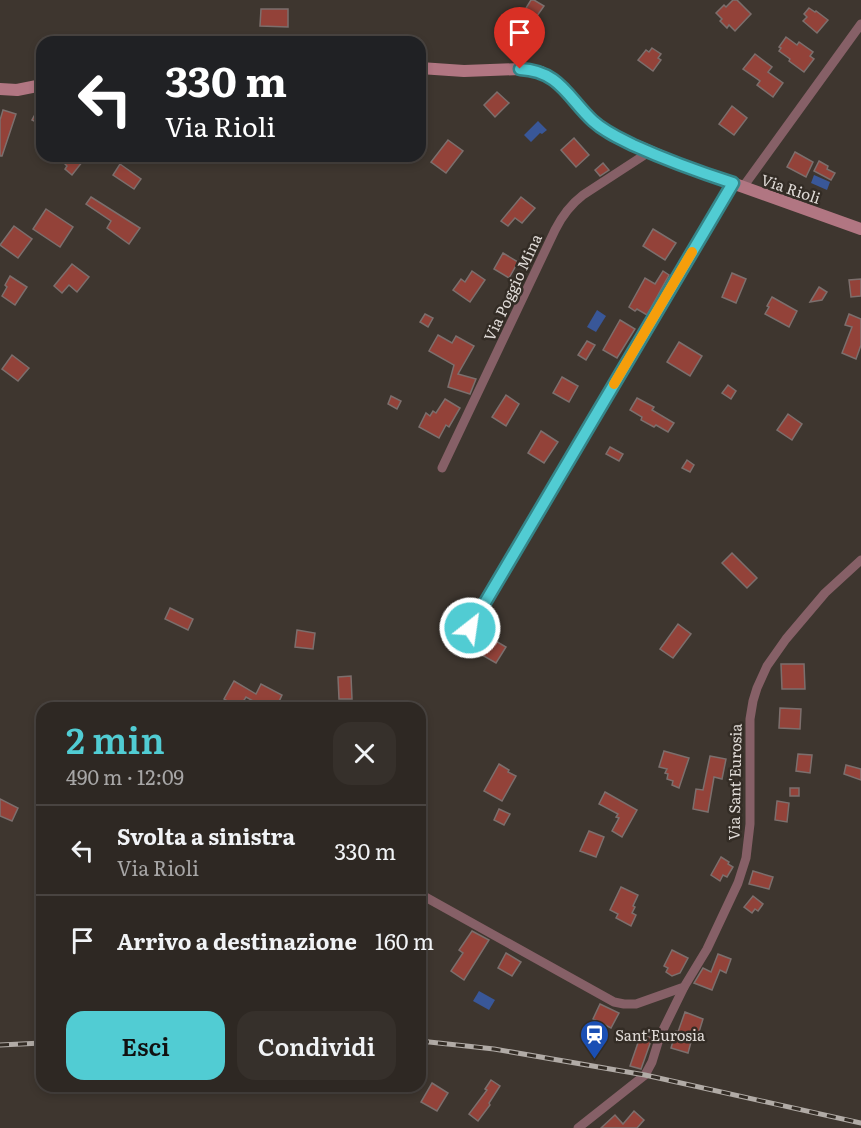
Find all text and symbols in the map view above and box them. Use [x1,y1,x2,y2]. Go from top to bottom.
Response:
pin [494,7,545,69]
icon: arrive [503,16,536,49]
text: 330 m [165,48,287,110]
icon: left [66,60,144,138]
text: Via Rioli [165,105,276,145]
street label: Via Rioli [758,167,824,209]
street label: Via Poggio Mina [477,229,547,345]
position arrow [438,596,502,660]
text: 2 min [66,712,165,765]
button: close [333,722,396,785]
street label: Via Sant'Eurosia [721,722,747,841]
text: 490 m · 12:09 [66,761,184,791]
text: Svolta a sinistra [117,819,295,852]
icon: left [66,834,99,867]
text: 330 m [334,834,396,867]
text: Via Rioli [117,852,199,882]
icon: arrive [66,924,99,957]
text: Arrivo a destinazione [117,924,357,957]
text: 160 m [375,924,434,957]
button: Esci [66,1011,225,1080]
button: Condividi [237,1011,396,1080]
station icon: Sant'Eurosia [578,1018,610,1060]
place label: Sant'Eurosia [615,1023,706,1046]

